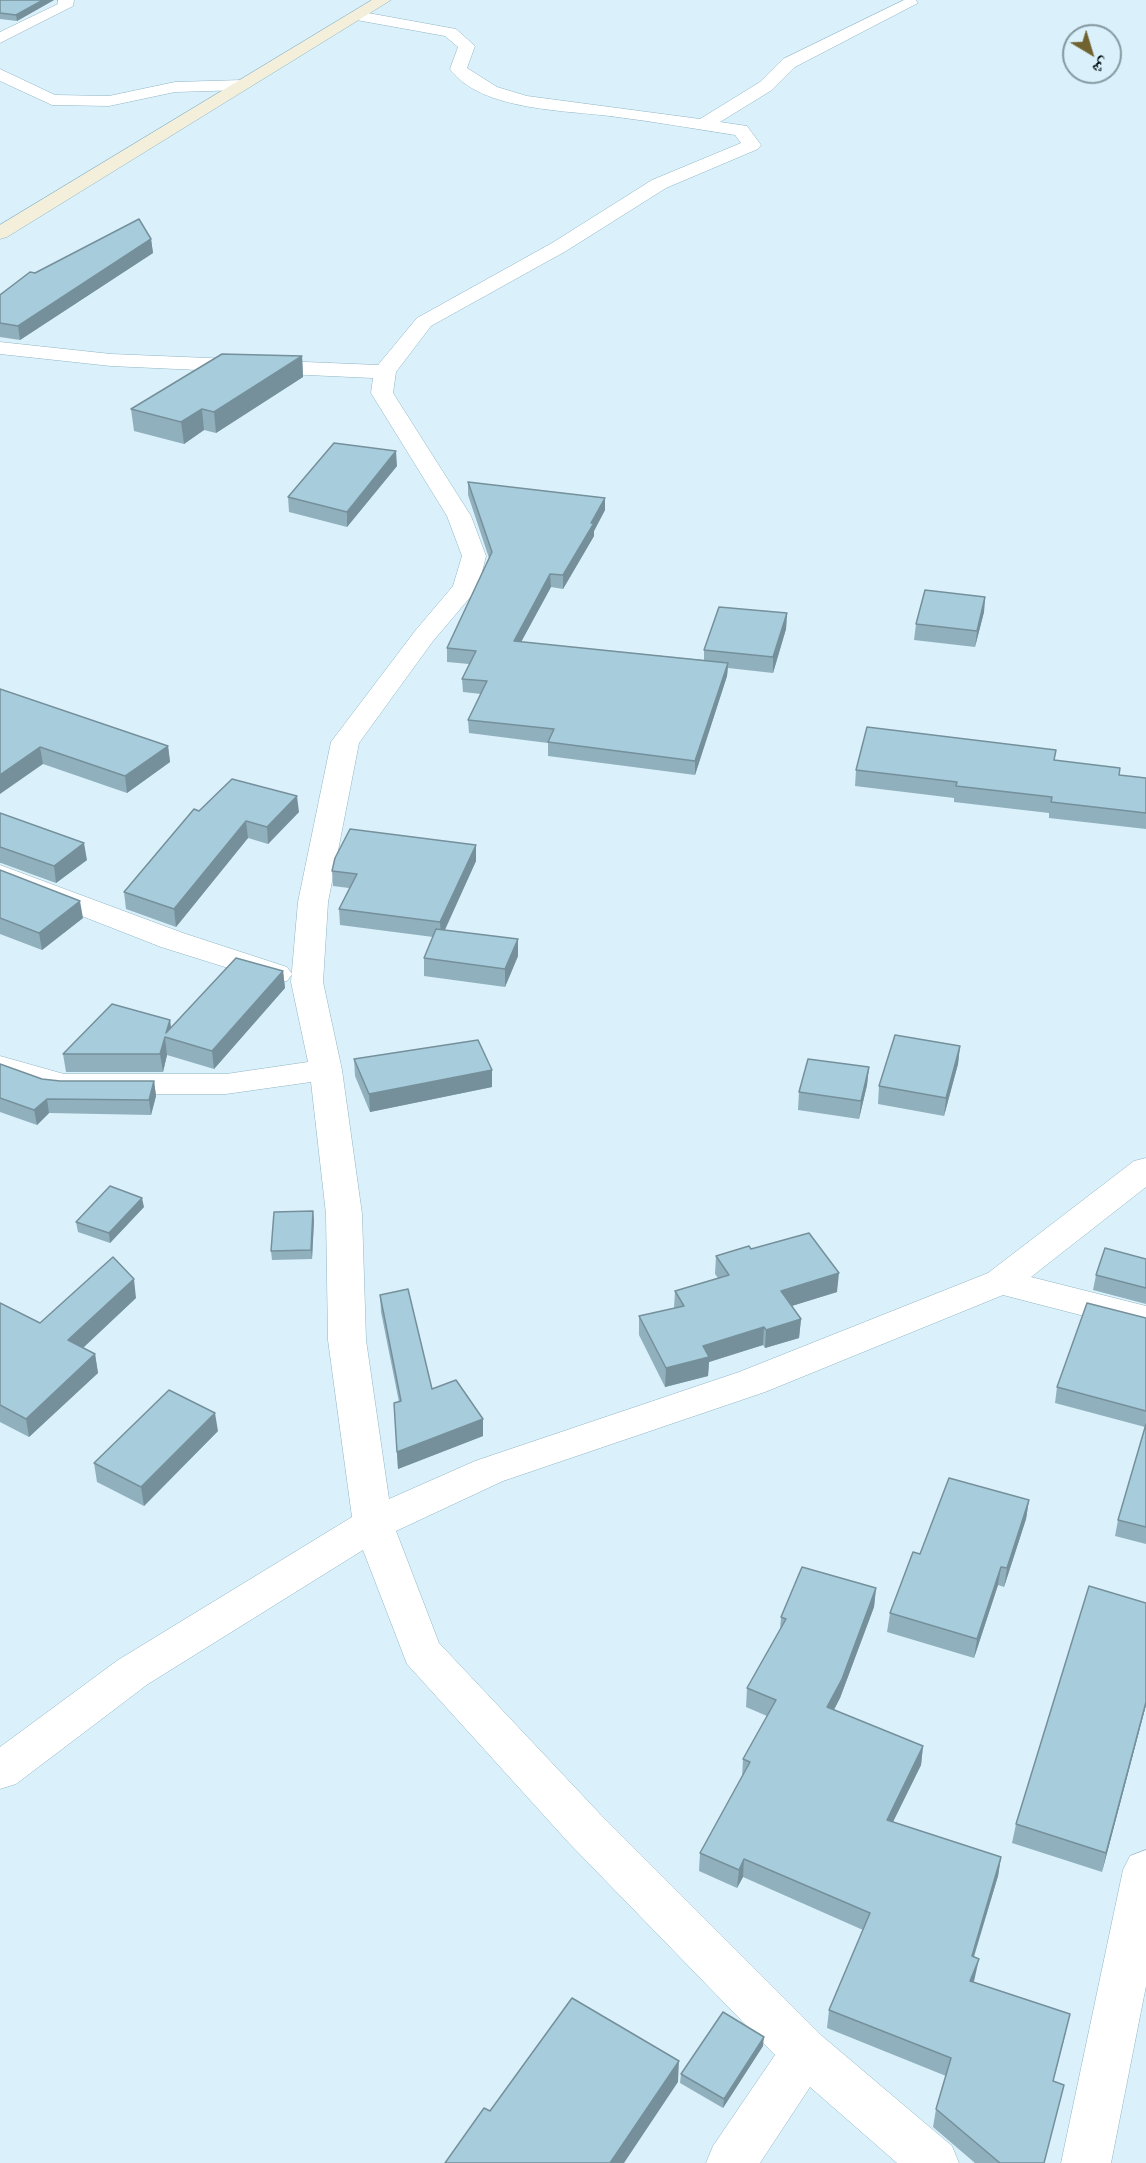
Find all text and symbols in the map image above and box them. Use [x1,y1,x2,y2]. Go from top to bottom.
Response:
north arrow [1062,24,1122,84]
text: ش [1089,53,1115,80]

